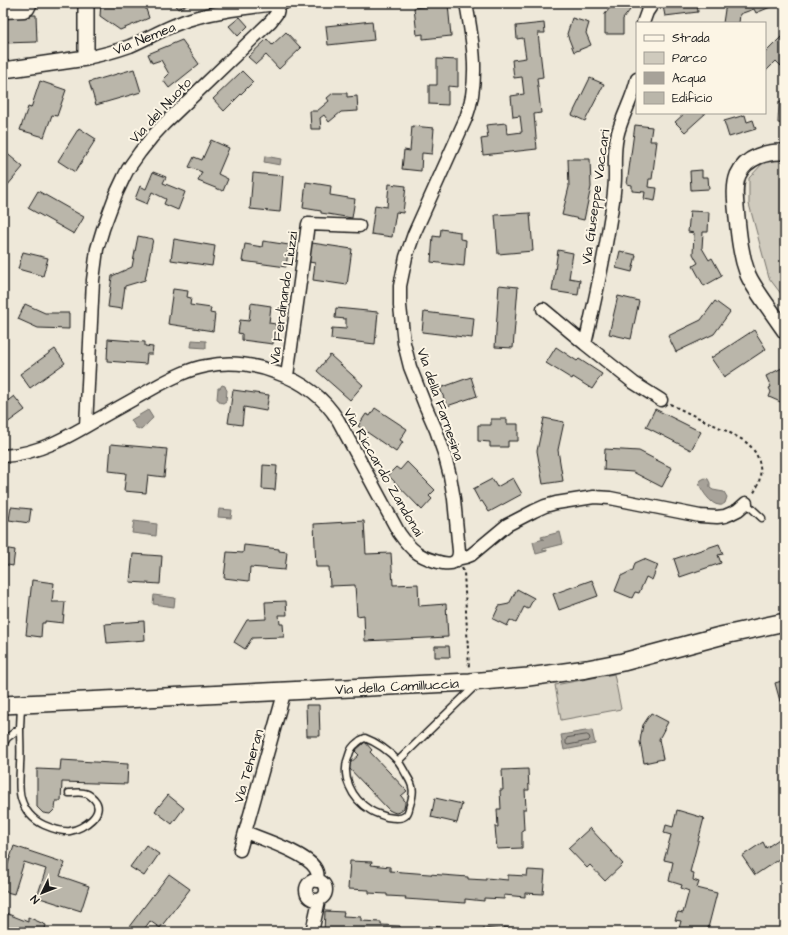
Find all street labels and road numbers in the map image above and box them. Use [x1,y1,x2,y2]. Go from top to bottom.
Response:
street label: Via Nemea [110,17,179,60]
street label: Via del Nuoto [125,73,197,148]
street label: Via Giuseppe Vaccari [577,128,615,266]
street label: Via Ferdinando Liuzzi [265,230,303,366]
street label: Via della Farnesina [411,345,469,463]
street label: Via Riccardo Zandonai [338,405,428,540]
street label: Via della Camilluccia [335,674,460,700]
street label: Via Teheran [229,727,269,806]

